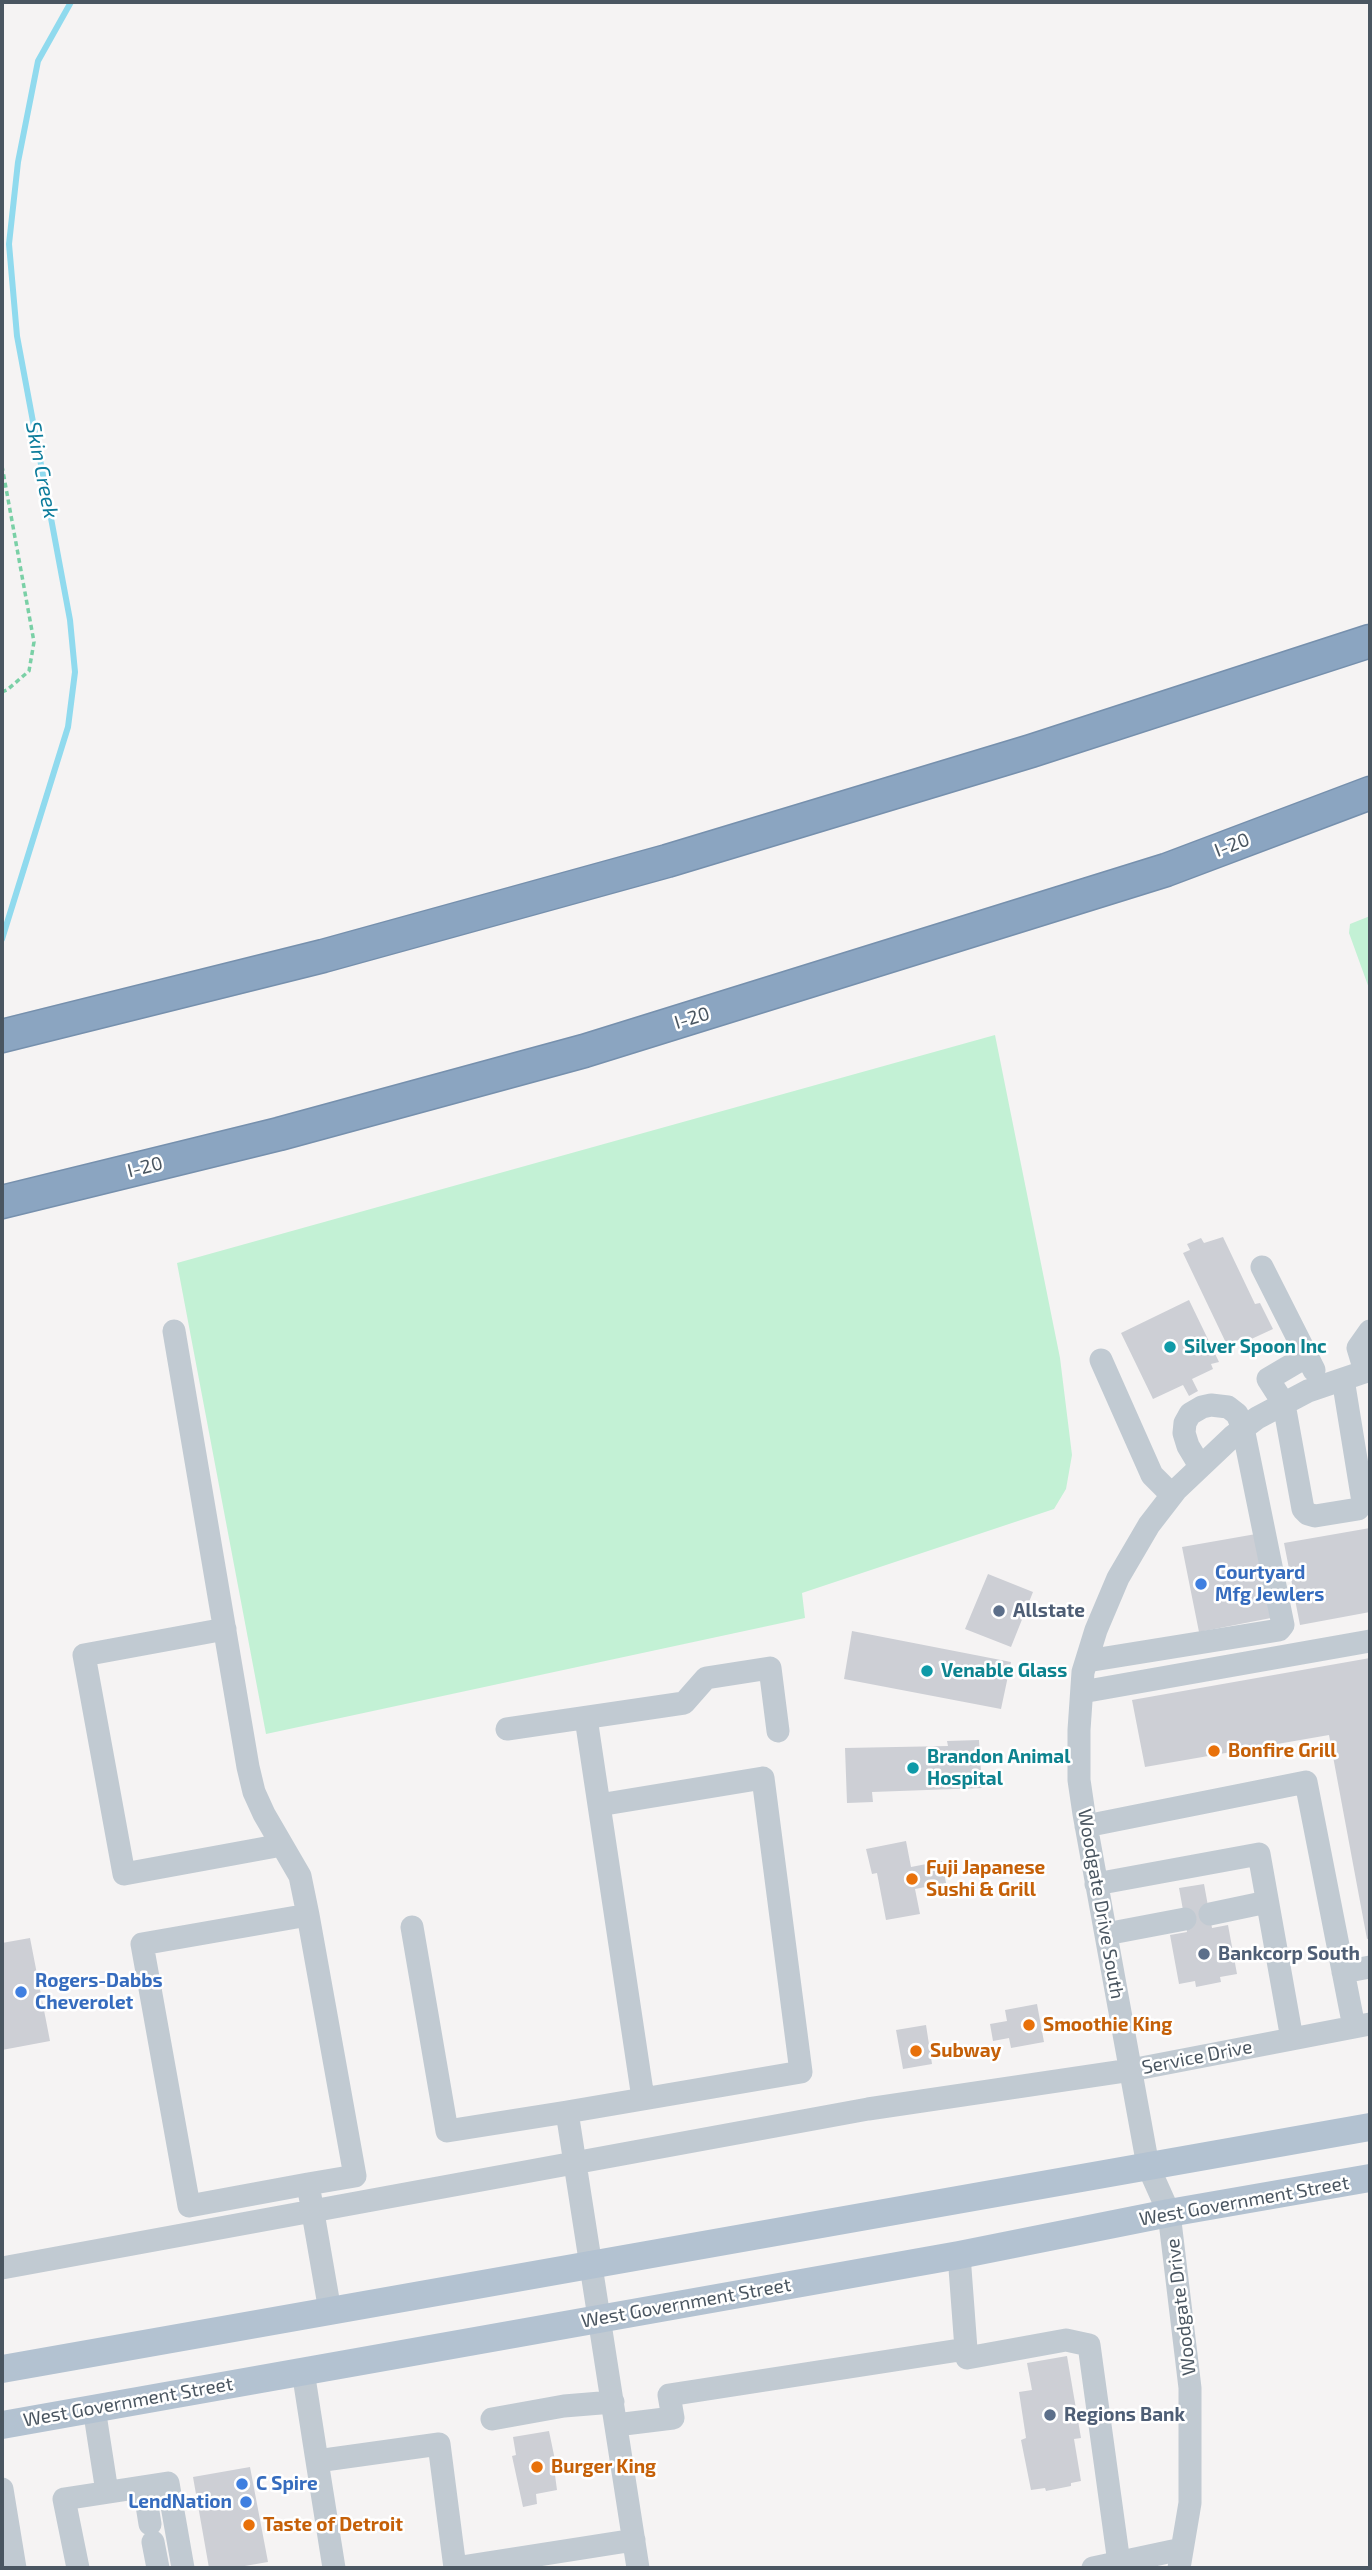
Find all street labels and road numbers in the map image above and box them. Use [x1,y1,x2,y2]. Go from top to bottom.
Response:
street label: I-20 [1211,828,1253,862]
street label: I-20 [672,1002,712,1034]
street label: I-20 [125,1152,165,1182]
street label: Woodgate Drive South [1073,1807,1129,2001]
street label: Service Drive [1140,2035,1254,2079]
street label: West Government Street [1137,2171,1351,2231]
street label: Woodgate Drive [1161,2237,1201,2377]
street label: West Government Street [579,2273,793,2333]
street label: West Government Street [21,2372,235,2432]

